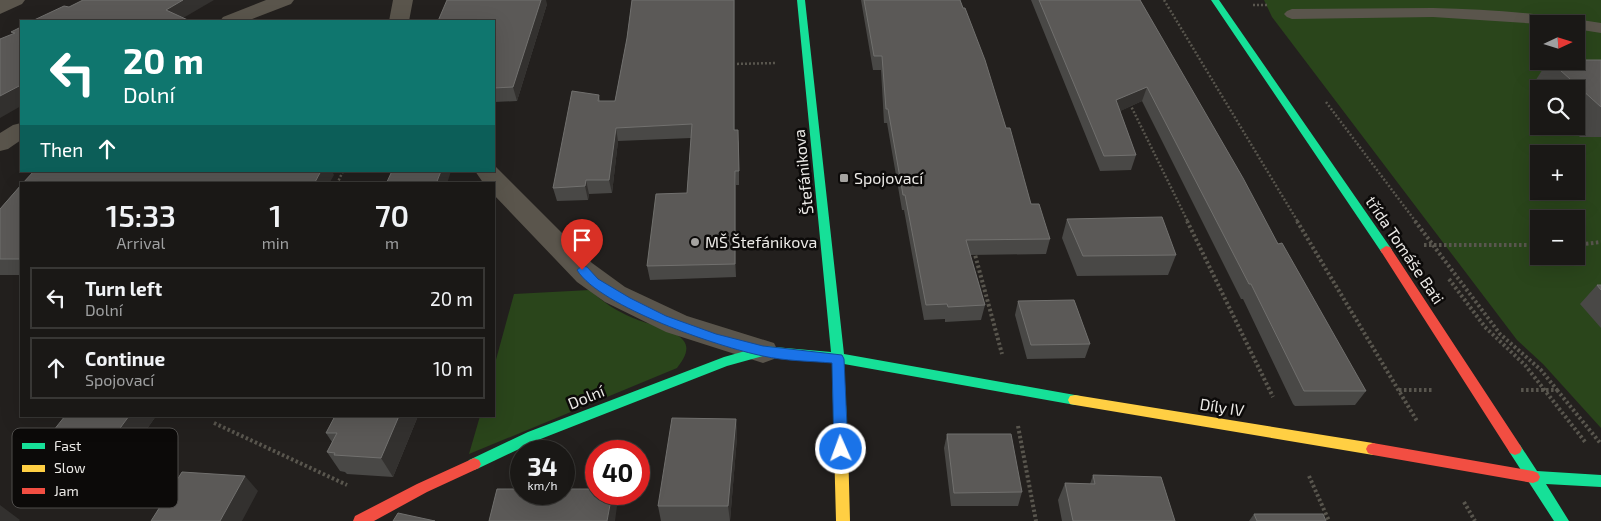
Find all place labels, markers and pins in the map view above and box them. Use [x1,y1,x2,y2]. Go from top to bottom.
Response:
place label: Spojovací [854,168,924,188]
marker: Spojovací [838,172,850,184]
pin [561,219,603,270]
place label: MŠ Štefánikova [705,232,817,251]
marker: MŠ Štefánikova [689,236,701,248]

